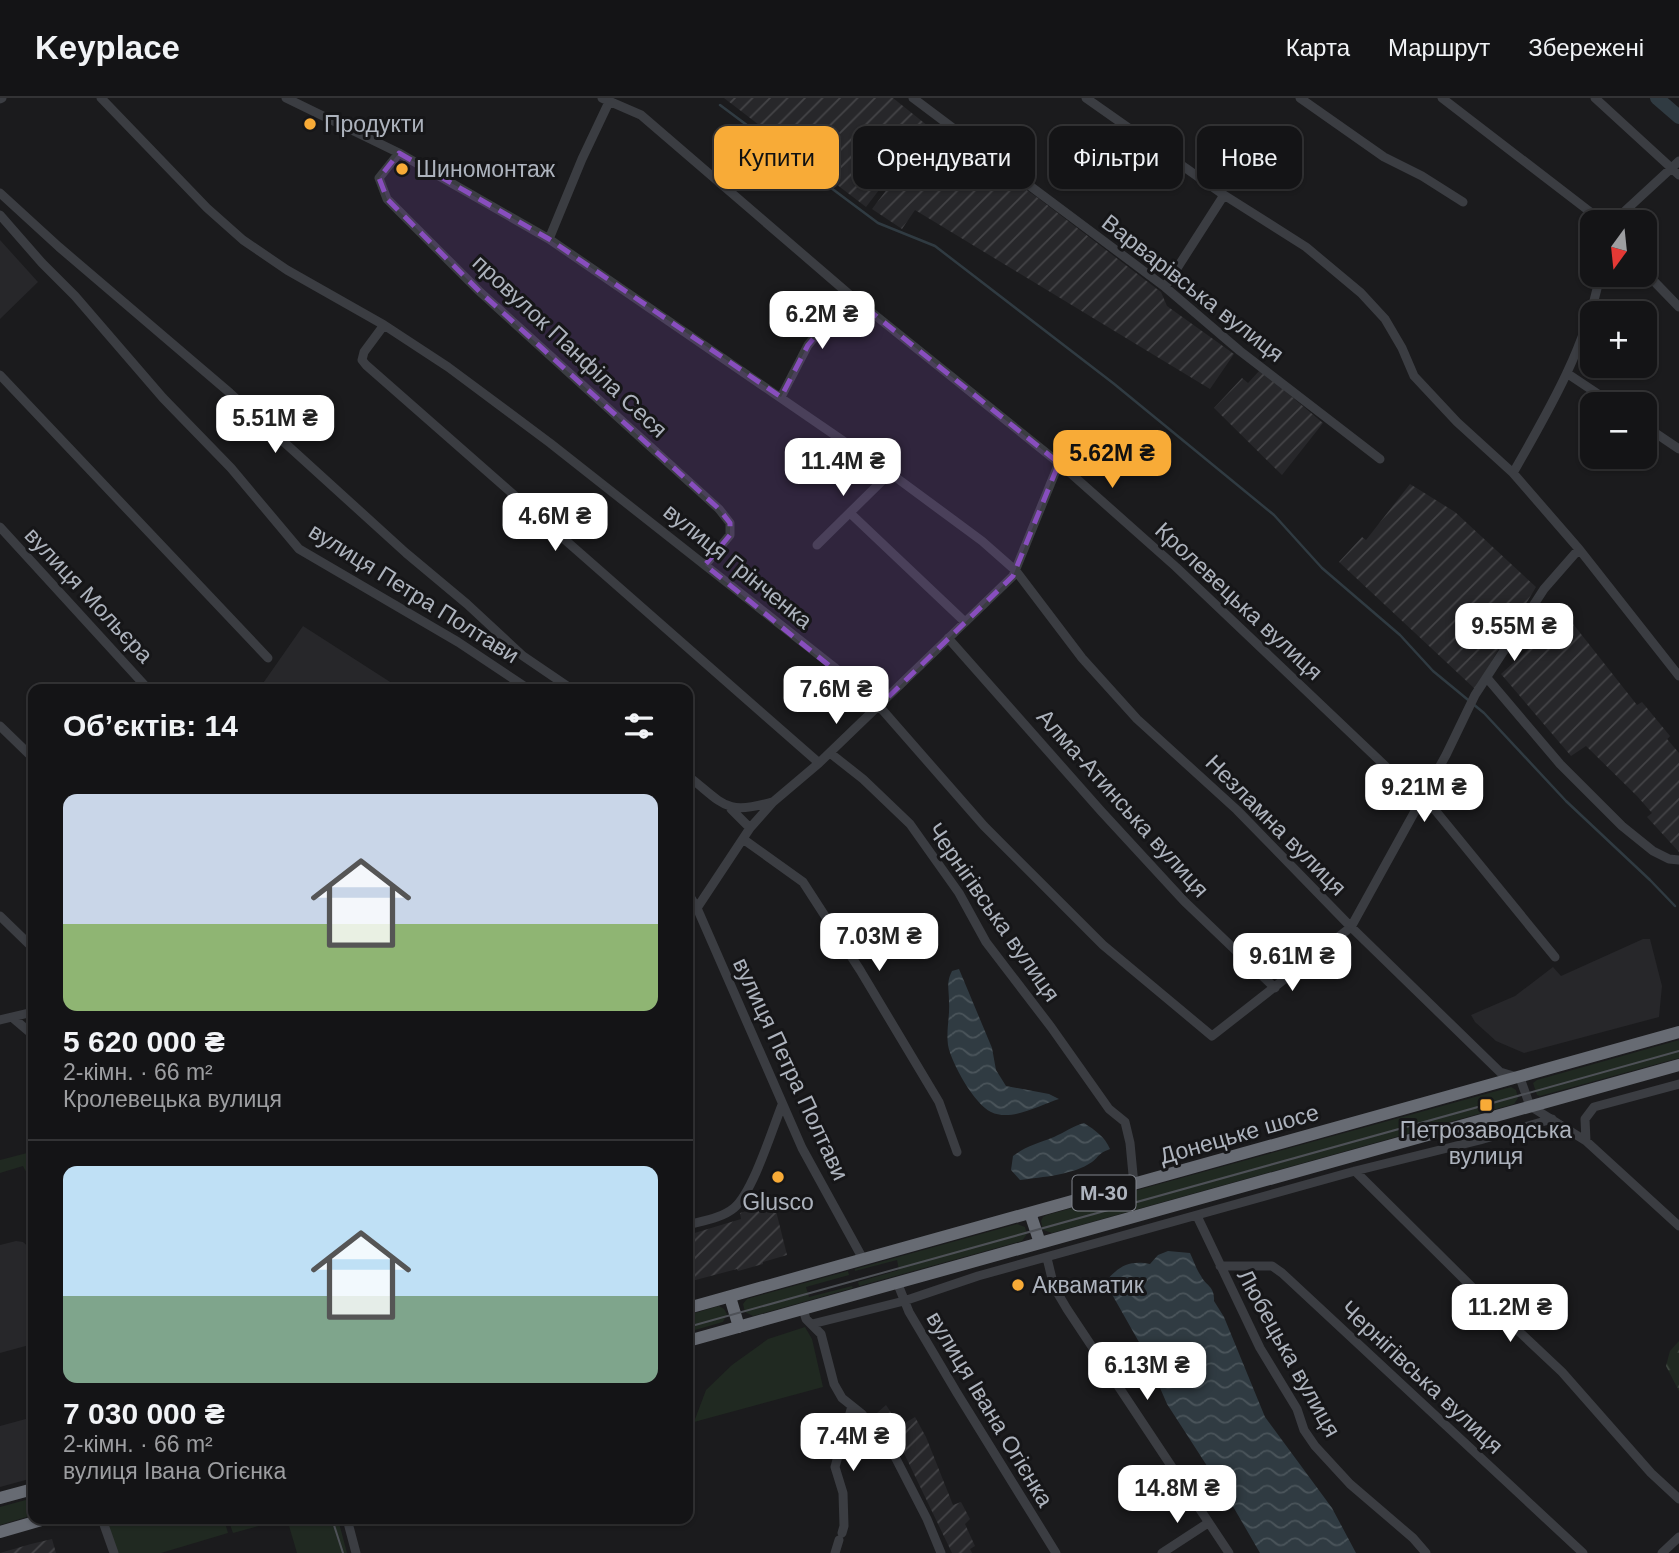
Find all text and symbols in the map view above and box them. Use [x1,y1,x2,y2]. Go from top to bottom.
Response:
text: Keyplace [35,29,180,66]
text: Карта [1286,34,1350,61]
text: Маршрут [1388,34,1490,61]
text: Збережені [1528,34,1644,61]
place label: Продукти [324,111,424,137]
marker: Продукти [302,116,318,132]
chip: Купити [714,126,839,189]
chip: Орендувати [853,126,1035,189]
chip: Фільтри [1049,126,1183,189]
chip: Нове [1197,126,1302,189]
place label: Шиномонтаж [416,156,556,182]
marker: Шиномонтаж [394,161,410,177]
street label: Варварівська вулиця [1097,209,1289,367]
north arrow [1580,210,1657,287]
map controls [1580,210,1657,469]
street label: провулок Панфіла Сеся [468,249,672,443]
pin: 6.2M ₴ [765,292,879,351]
text: 6.2M ₴ [786,301,858,327]
button: + [1580,301,1657,378]
button: − [1580,392,1657,469]
pin: 5.51M ₴ [210,396,340,455]
text: 5.51M ₴ [232,405,318,431]
pin: 5.62M ₴ [1047,430,1177,490]
pin: 11.4M ₴ [778,438,908,498]
text: 5.62M ₴ [1069,440,1155,466]
text: 11.4M ₴ [801,448,885,474]
pin: 4.6M ₴ [498,494,612,553]
street label: вулиця Грінченка [658,498,818,634]
text: 4.6M ₴ [519,503,591,529]
street label: Кролевецька вулиця [1150,517,1328,685]
street label: вулиця Петра Полтави [304,518,524,668]
street label: вулиця Мольєра [20,522,158,668]
pin: 9.55M ₴ [1449,603,1579,663]
text: 9.55M ₴ [1471,613,1557,639]
pin: 7.6M ₴ [779,666,893,726]
text: 7.6M ₴ [800,676,872,702]
street label: Алма-Атинська вулиця [1032,704,1214,902]
icon: filters [620,707,658,745]
text: Об’єктів: 14 [63,709,238,742]
street label: Незламна вулиця [1200,749,1352,901]
pin: 9.21M ₴ [1359,764,1489,824]
text: 9.21M ₴ [1381,774,1467,800]
street label: Чернігівська вулиця [923,818,1065,1006]
icon: home [298,840,424,966]
pin: 7.03M ₴ [814,914,944,973]
text: 7.03M ₴ [836,923,922,949]
pin: 9.61M ₴ [1227,934,1357,993]
text: 9.61M ₴ [1249,943,1335,969]
street label: вулиця Петра Полтави [728,954,854,1184]
text: 5 620 000 ₴ [63,1025,225,1058]
text: 2-кімн. · 66 m² [63,1059,213,1085]
text: Кролевецька вулиця [63,1086,282,1112]
marker: Петрозаводська вулиця [1478,1097,1494,1113]
street label: Донецьке шосе [1156,1099,1322,1169]
place label: Петрозаводська вулиця [1400,1117,1572,1169]
marker: Glusco [770,1169,786,1185]
road number: М-30 [1072,1176,1136,1210]
place label: Glusco [742,1189,814,1215]
icon: home [298,1212,424,1338]
street label: Любецька вулиця [1232,1265,1346,1441]
place label: Акваматик [1032,1272,1145,1298]
marker: Акваматик [1010,1277,1026,1293]
pin: 11.2M ₴ [1445,1284,1575,1344]
text: 11.2M ₴ [1468,1294,1552,1320]
street label: Чернігівська вулиця [1336,1295,1508,1459]
street label: вулиця Івана Огієнка [921,1307,1059,1512]
pin: 6.13M ₴ [1082,1342,1212,1402]
text: 6.13M ₴ [1104,1352,1190,1378]
text: 7 030 000 ₴ [63,1397,225,1430]
pin: 7.4M ₴ [796,1414,910,1473]
text: 7.4M ₴ [817,1423,889,1449]
text: 2-кімн. · 66 m² [63,1431,213,1457]
text: вулиця Івана Огієнка [63,1458,286,1484]
pin: 14.8M ₴ [1112,1466,1242,1525]
text: 14.8M ₴ [1134,1475,1220,1501]

